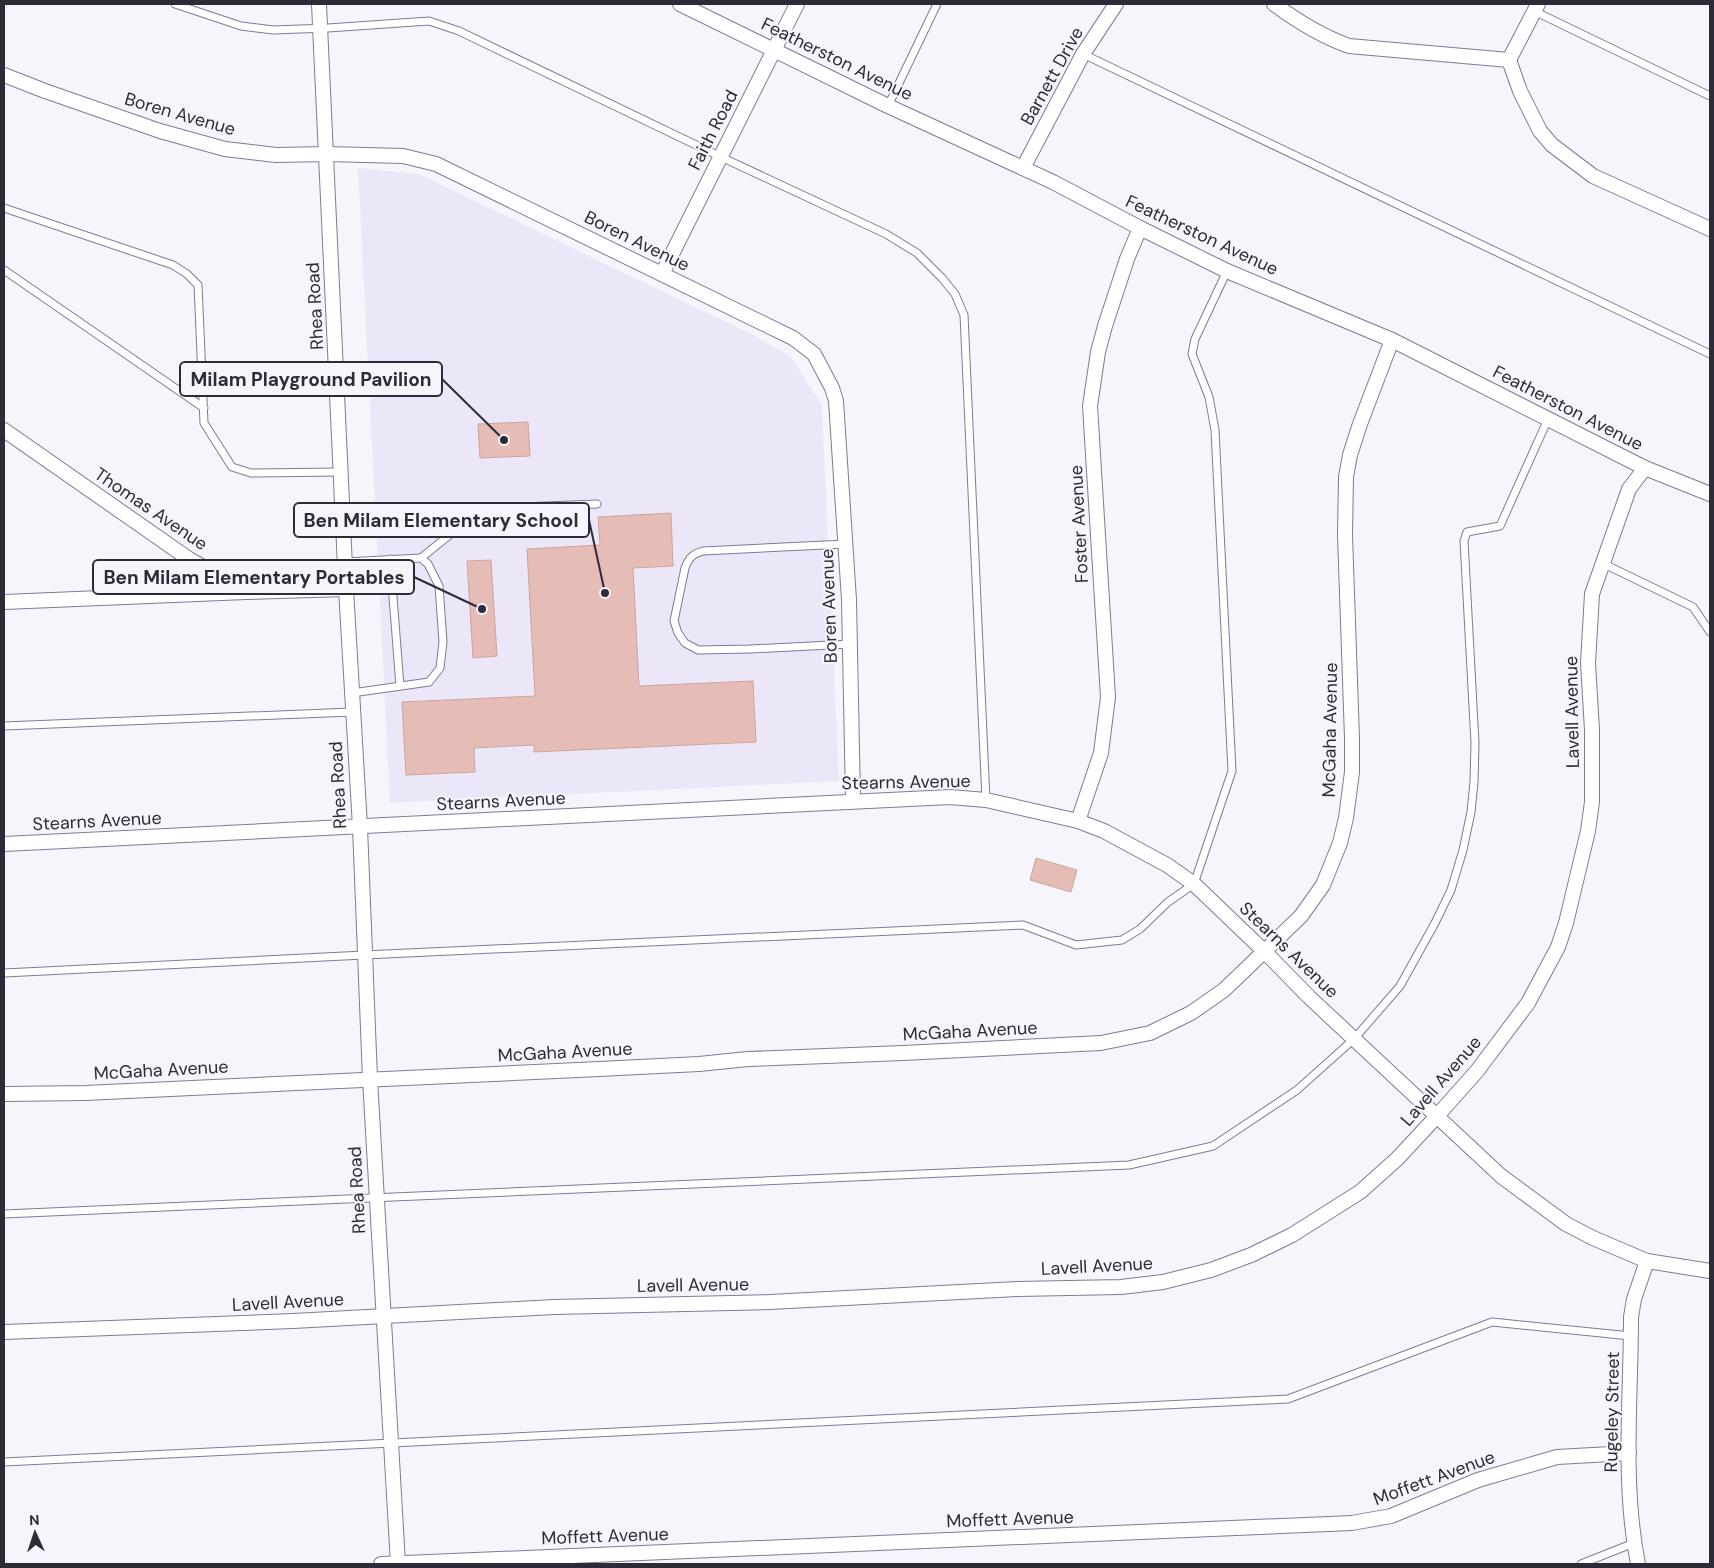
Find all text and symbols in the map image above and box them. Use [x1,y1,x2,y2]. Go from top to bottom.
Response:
street label: Featherston Avenue [757,12,917,106]
street label: Barnett Drive [1015,22,1089,130]
street label: Faith Road [683,86,743,174]
street label: Boren Avenue [122,87,238,141]
street label: Featherston Avenue [1122,189,1282,281]
street label: Boren Avenue [580,205,694,277]
street label: Rhea Road [301,262,329,350]
street label: Featherston Avenue [1489,360,1647,456]
callout: Milam Playground Pavilion [180,362,442,396]
text: Milam Playground Pavilion [190,367,432,392]
street label: Thomas Avenue [90,462,212,556]
street label: Foster Avenue [1064,464,1094,584]
callout: Ben Milam Elementary School [294,503,589,537]
text: Ben Milam Elementary School [303,508,579,533]
street label: Boren Avenue [815,548,843,664]
callout: Ben Milam Elementary Portables [93,560,414,594]
text: Ben Milam Elementary Portables [103,565,405,590]
street label: Lavell Avenue [1559,656,1585,768]
street label: McGaha Avenue [1317,662,1343,798]
street label: Rhea Road [324,741,352,829]
street label: Stearns Avenue [841,769,971,795]
street label: Stearns Avenue [436,786,566,816]
street label: Stearns Avenue [32,806,162,836]
street label: Stearns Avenue [1234,896,1344,1004]
street label: McGaha Avenue [902,1015,1038,1047]
street label: Lavell Avenue [1395,1031,1487,1131]
street label: McGaha Avenue [497,1036,633,1068]
street label: McGaha Avenue [93,1054,229,1086]
street label: Rhea Road [343,1146,371,1234]
street label: Lavell Avenue [1040,1251,1154,1281]
street label: Lavell Avenue [637,1272,749,1298]
street label: Lavell Avenue [231,1287,345,1317]
street label: Rugeley Street [1599,1351,1625,1473]
street label: Moffett Avenue [1370,1445,1498,1511]
street label: Moffett Avenue [946,1505,1074,1533]
north arrow [10,1508,60,1558]
text: N [29,1511,40,1529]
street label: Moffett Avenue [541,1522,669,1550]

